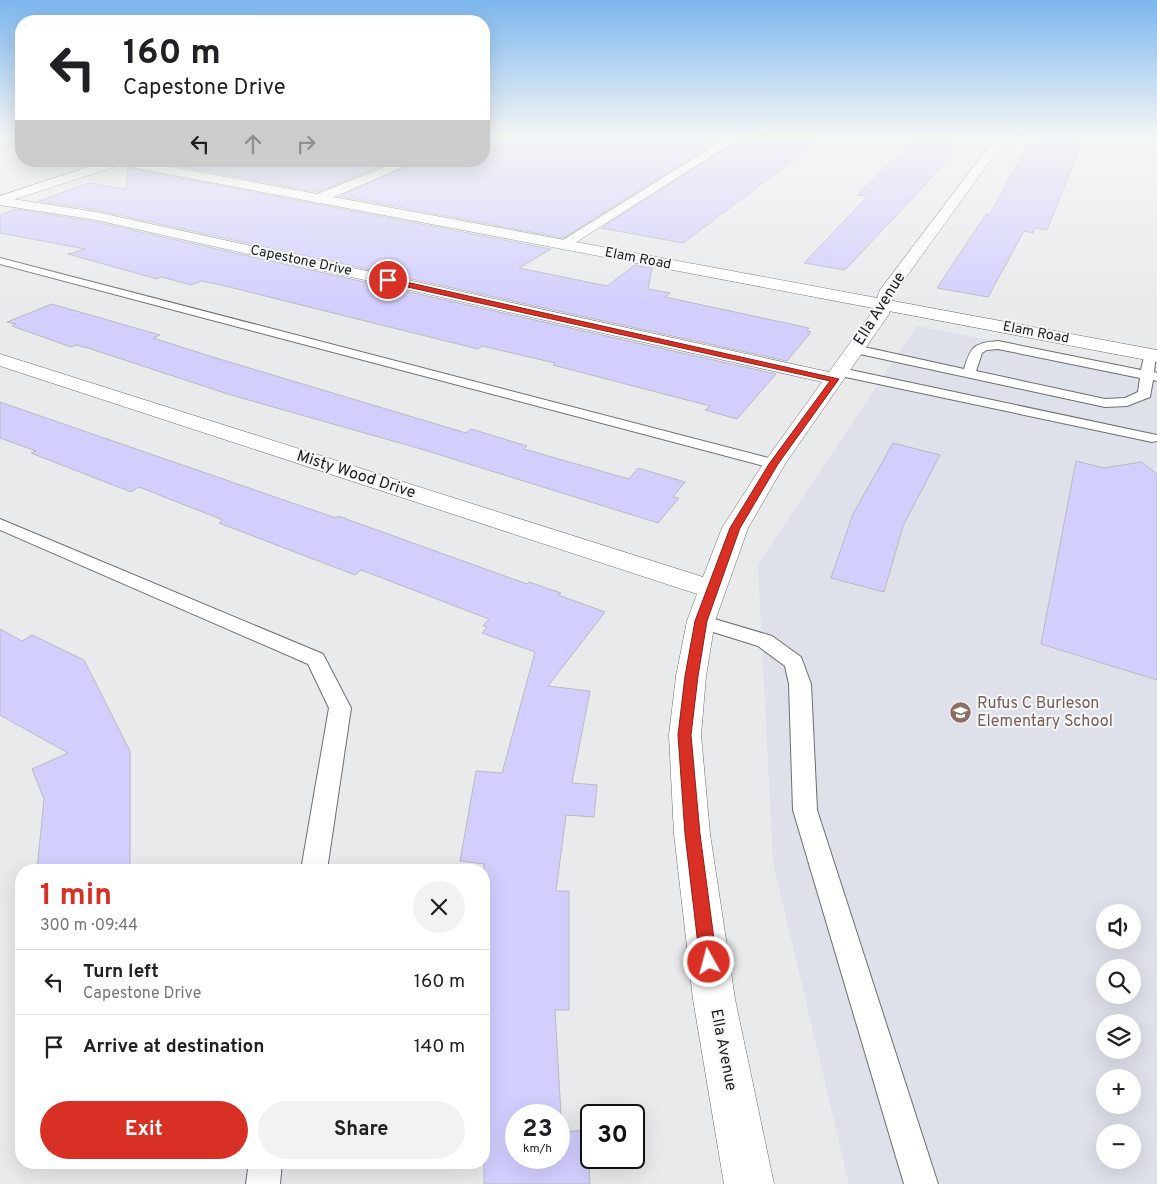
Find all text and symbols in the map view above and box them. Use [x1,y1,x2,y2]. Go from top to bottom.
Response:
text: 160 m [123,32,221,76]
icon: left [40,35,105,100]
text: Capestone Drive [123,75,286,102]
icon: left [186,130,214,158]
icon: ahead [239,130,267,158]
icon: right [292,130,320,158]
street label: Capestone Drive [249,242,353,280]
street label: Elam Road [603,244,673,274]
pin [367,259,409,301]
icon: arrive [374,266,402,294]
street label: Ella Avenue [850,269,910,349]
street label: Elam Road [1001,318,1071,348]
street label: Misty Wood Drive [294,446,418,504]
place label: Rufus C Burleson Elementary School [977,694,1113,732]
school or university icon: Rufus C Burleson Elementary School [949,701,973,725]
text: 1 min [40,878,112,915]
button: close [413,881,465,933]
map controls [1096,904,1141,1169]
button: sound [1096,904,1141,949]
text: 300 m · 09:44 [40,916,138,936]
position arrow [682,935,734,987]
button: search [1096,959,1141,1004]
text: Turn left [83,960,159,984]
icon: left [40,968,68,996]
text: 160 m [414,970,465,994]
text: Capestone Drive [83,984,201,1004]
street label: Ella Avenue [705,1007,741,1093]
button: layers [1096,1014,1141,1059]
icon: arrive [40,1033,68,1061]
text: Arrive at destination [83,1035,264,1059]
text: 140 m [414,1035,465,1059]
button: + [1096,1069,1141,1114]
button: Exit [40,1101,248,1159]
button: Share [258,1101,465,1159]
speed limit sign: 30 [580,1104,645,1169]
text: 23 [522,1114,553,1146]
button: − [1096,1124,1141,1169]
text: km/h [523,1141,552,1157]

